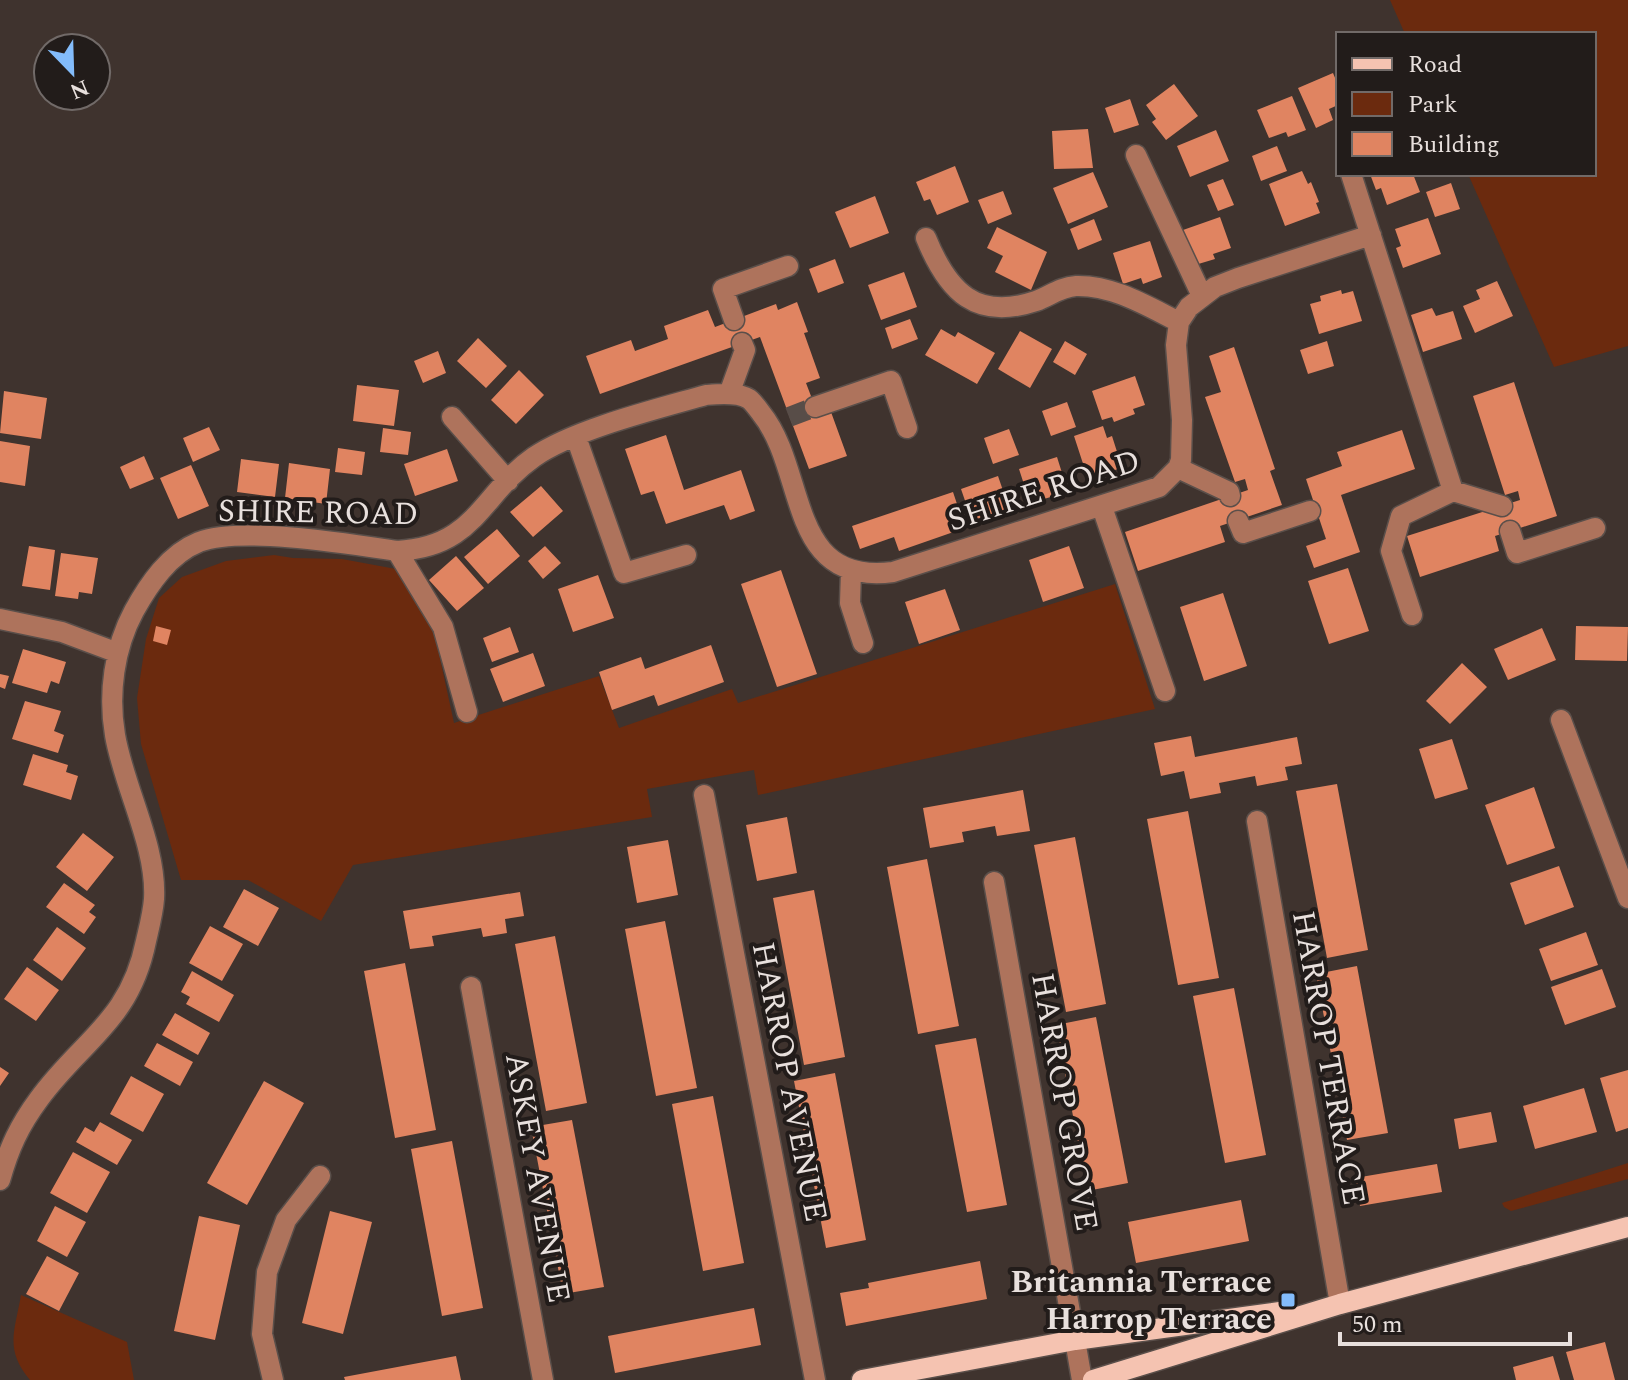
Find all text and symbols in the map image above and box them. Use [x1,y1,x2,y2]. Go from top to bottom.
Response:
north arrow [32,32,112,112]
legend [1336,32,1596,176]
text: Road [1408,47,1462,83]
text: N [64,70,94,108]
text: Park [1408,87,1458,123]
text: Building [1408,127,1500,163]
street label: SHIRE ROAD [941,437,1147,545]
street label: SHIRE ROAD [217,487,419,539]
street label: HARROP TERRACE [1278,907,1378,1209]
street label: HARROP AVENUE [738,938,840,1226]
street label: HARROP GROVE [1017,969,1111,1235]
street label: ASKEY AVENUE [491,1049,583,1307]
place label: Britannia Terrace Harrop Terrace [1010,1258,1272,1344]
marker: Britannia Terrace Harrop Terrace [1279,1291,1297,1309]
scale bar [1340,1296,1570,1346]
text: 50 m [1352,1307,1403,1343]

